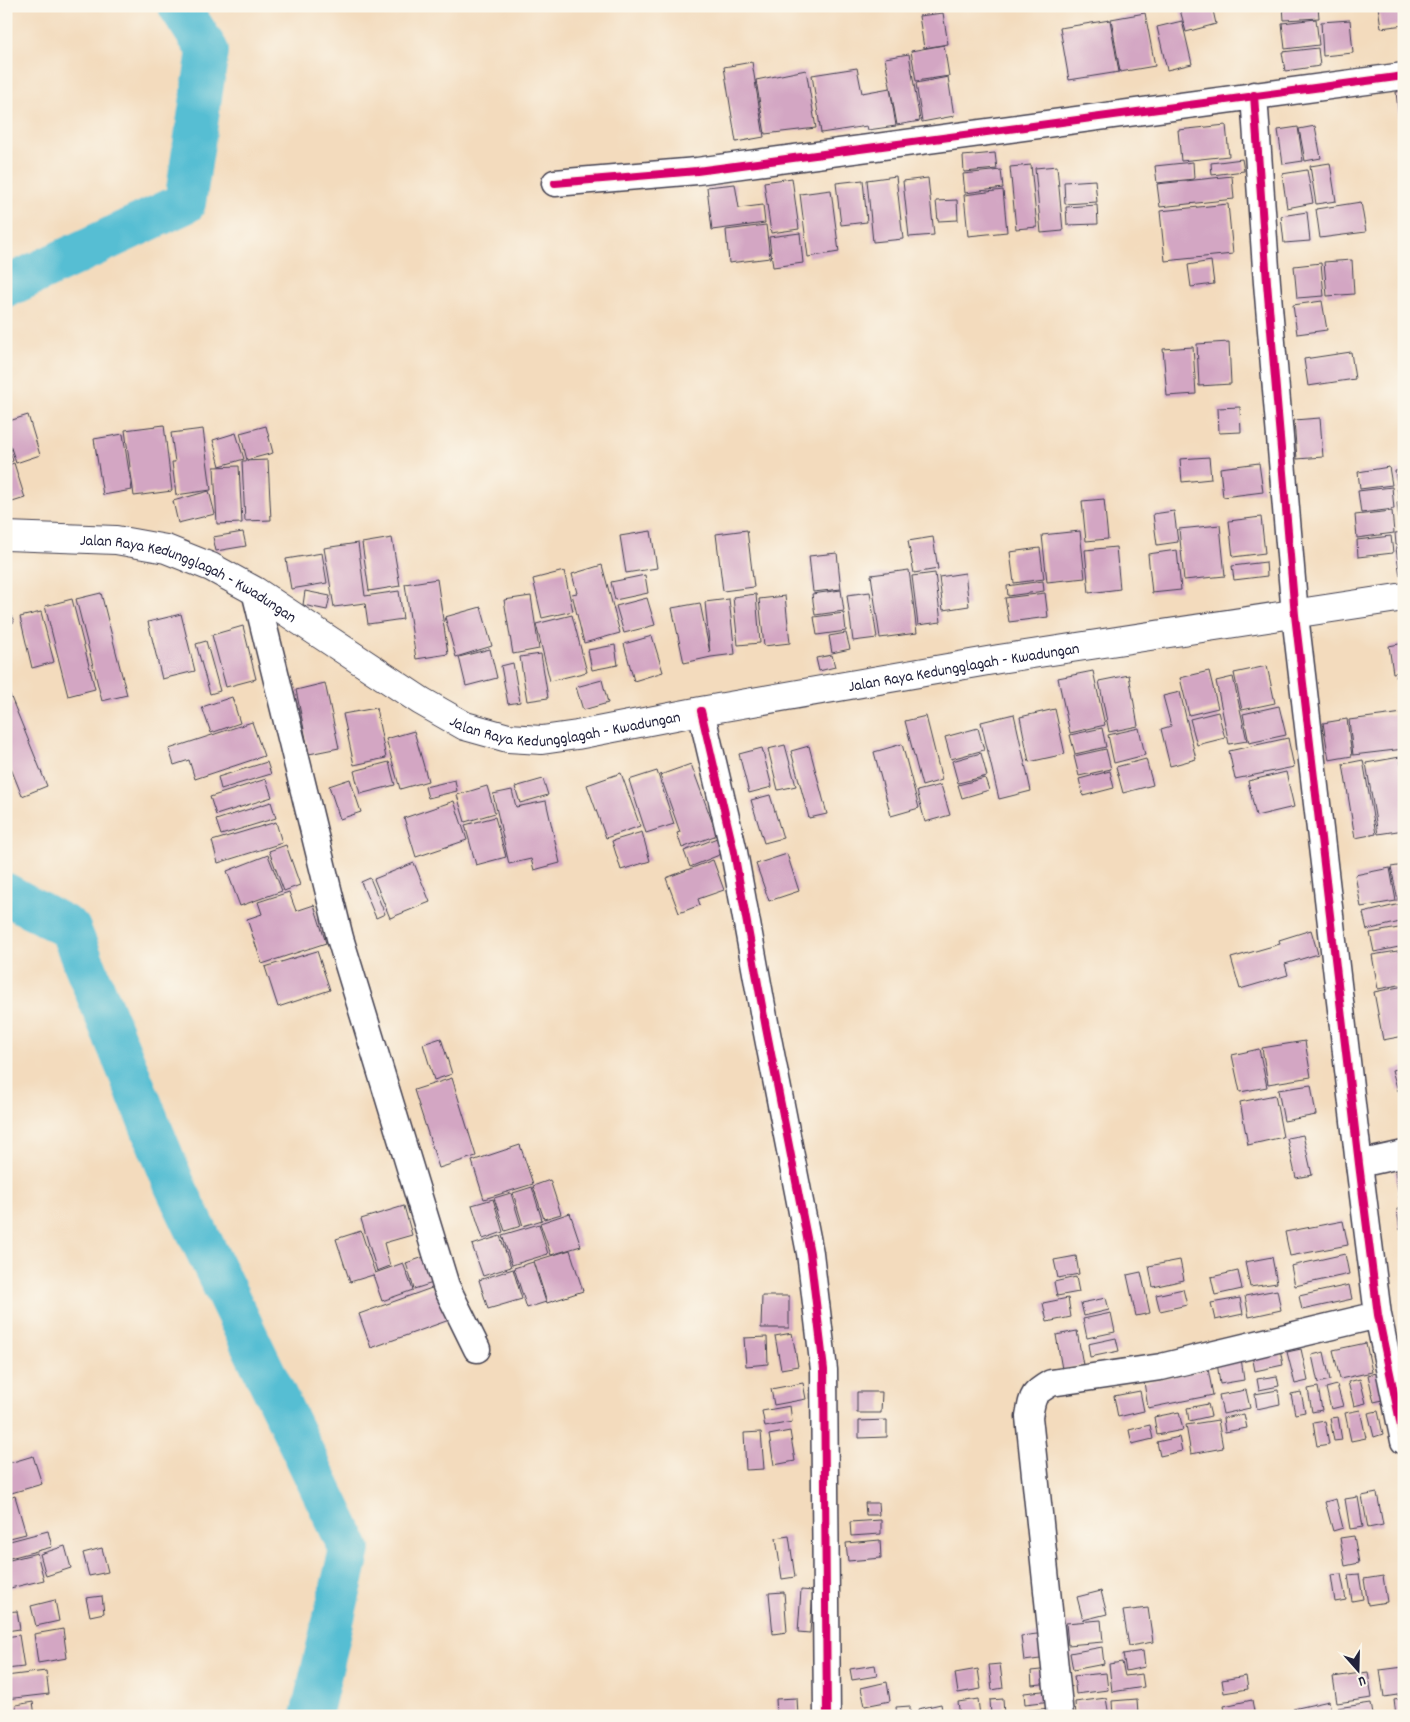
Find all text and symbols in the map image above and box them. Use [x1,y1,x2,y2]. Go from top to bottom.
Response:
street label: Jalan Raya Kedungglagah - Kwadungan [79,530,300,629]
street label: Jalan Raya Kedungglagah - Kwadungan [847,638,1081,699]
street label: Jalan Raya Kedungglagah - Kwadungan [449,704,683,724]
text: Jalan Raya Kedungglagah - Kwadungan [445,706,683,754]
north arrow [1332,1644,1382,1694]
text: U [1355,1670,1368,1691]

